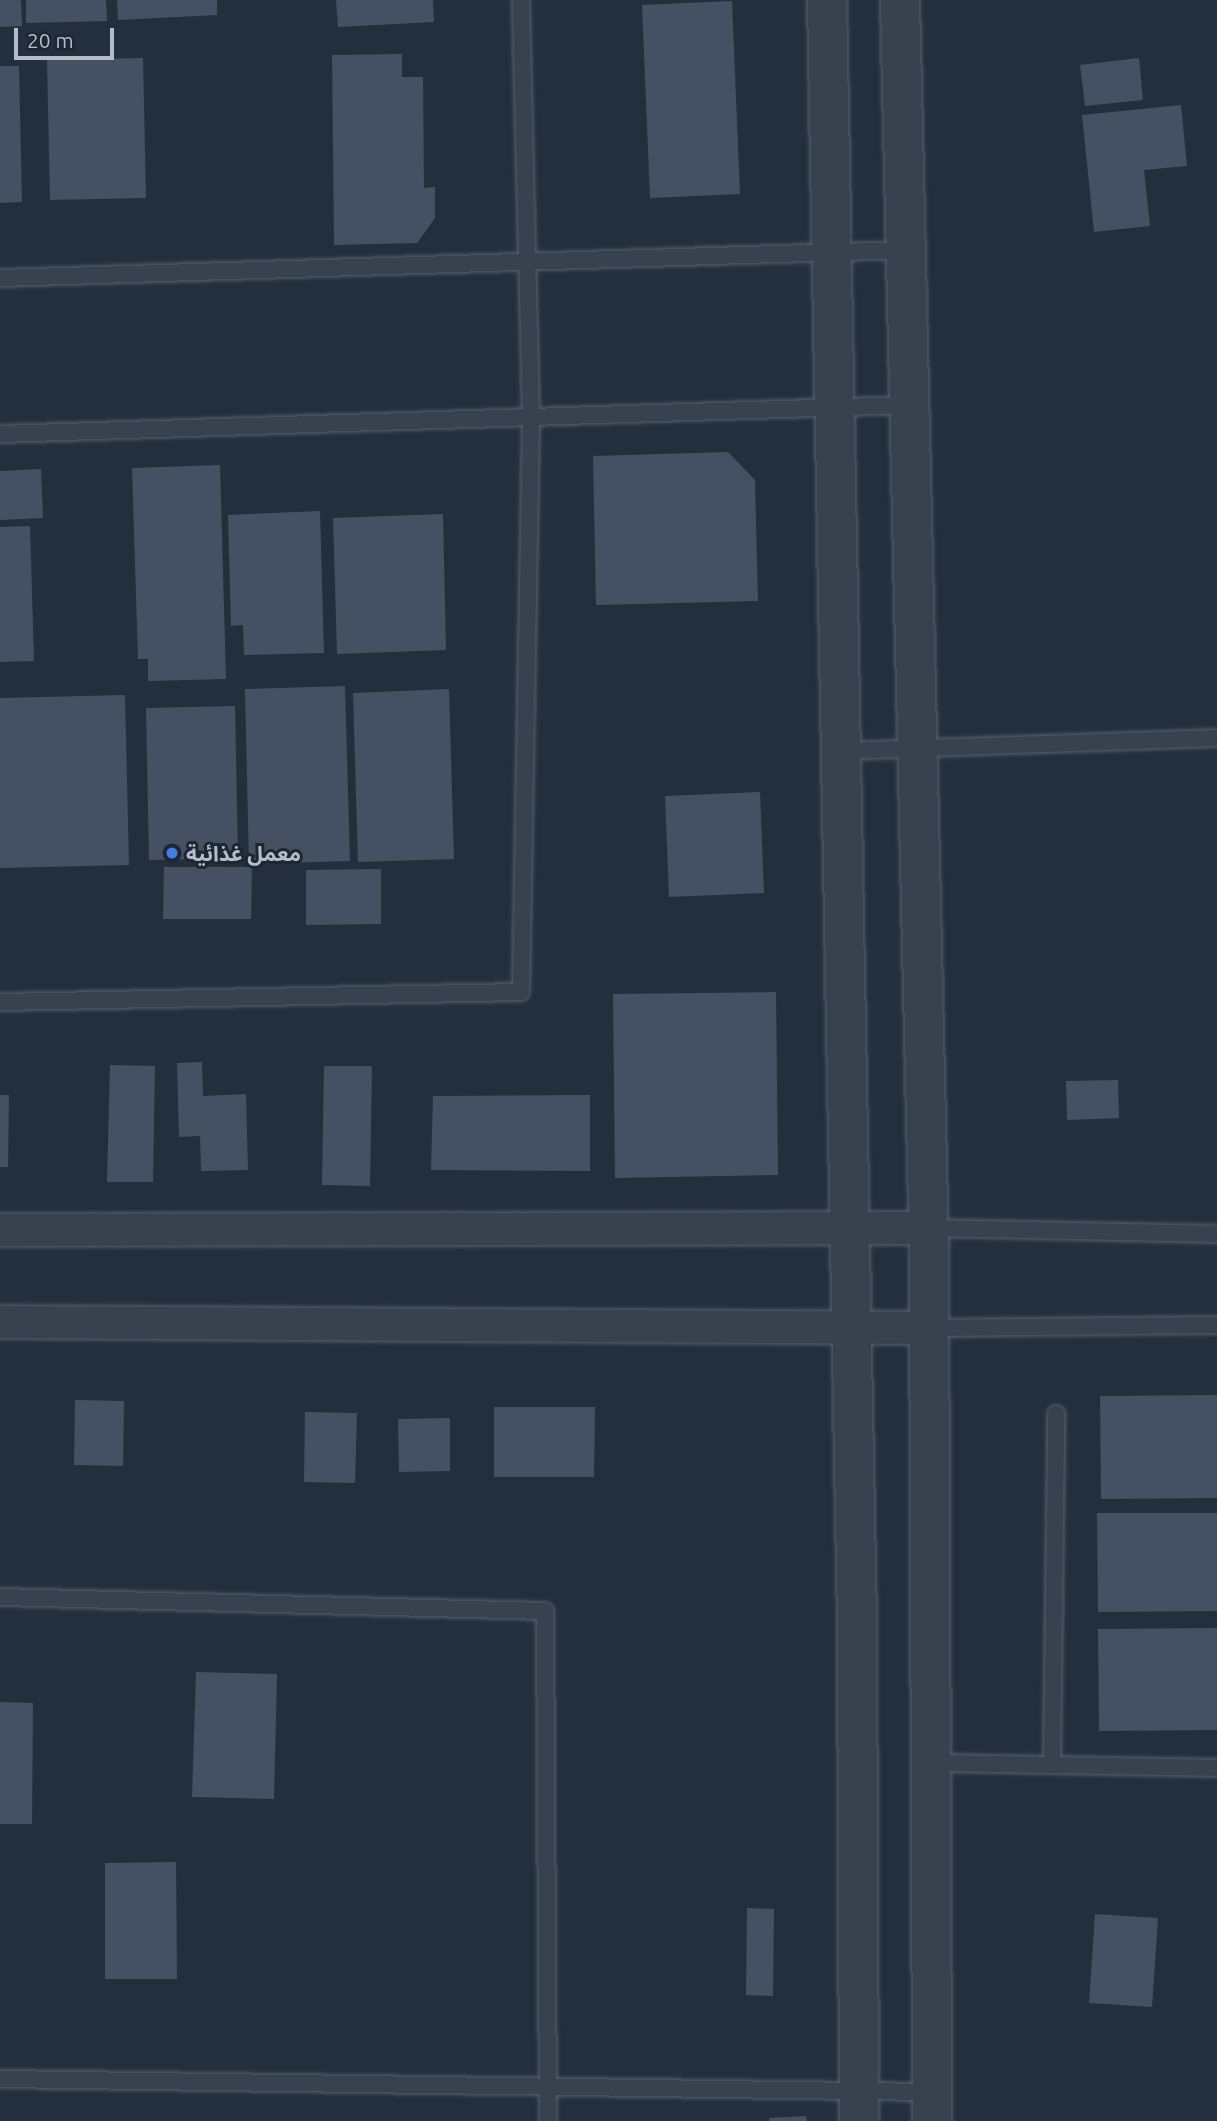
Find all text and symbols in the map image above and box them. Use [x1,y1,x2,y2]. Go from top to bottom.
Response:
scale bar [18,14,117,58]
text: 20 m [27,28,74,52]
place label: معمل غذائية [186,840,301,866]
marker: معمل غذائية [164,845,180,861]

